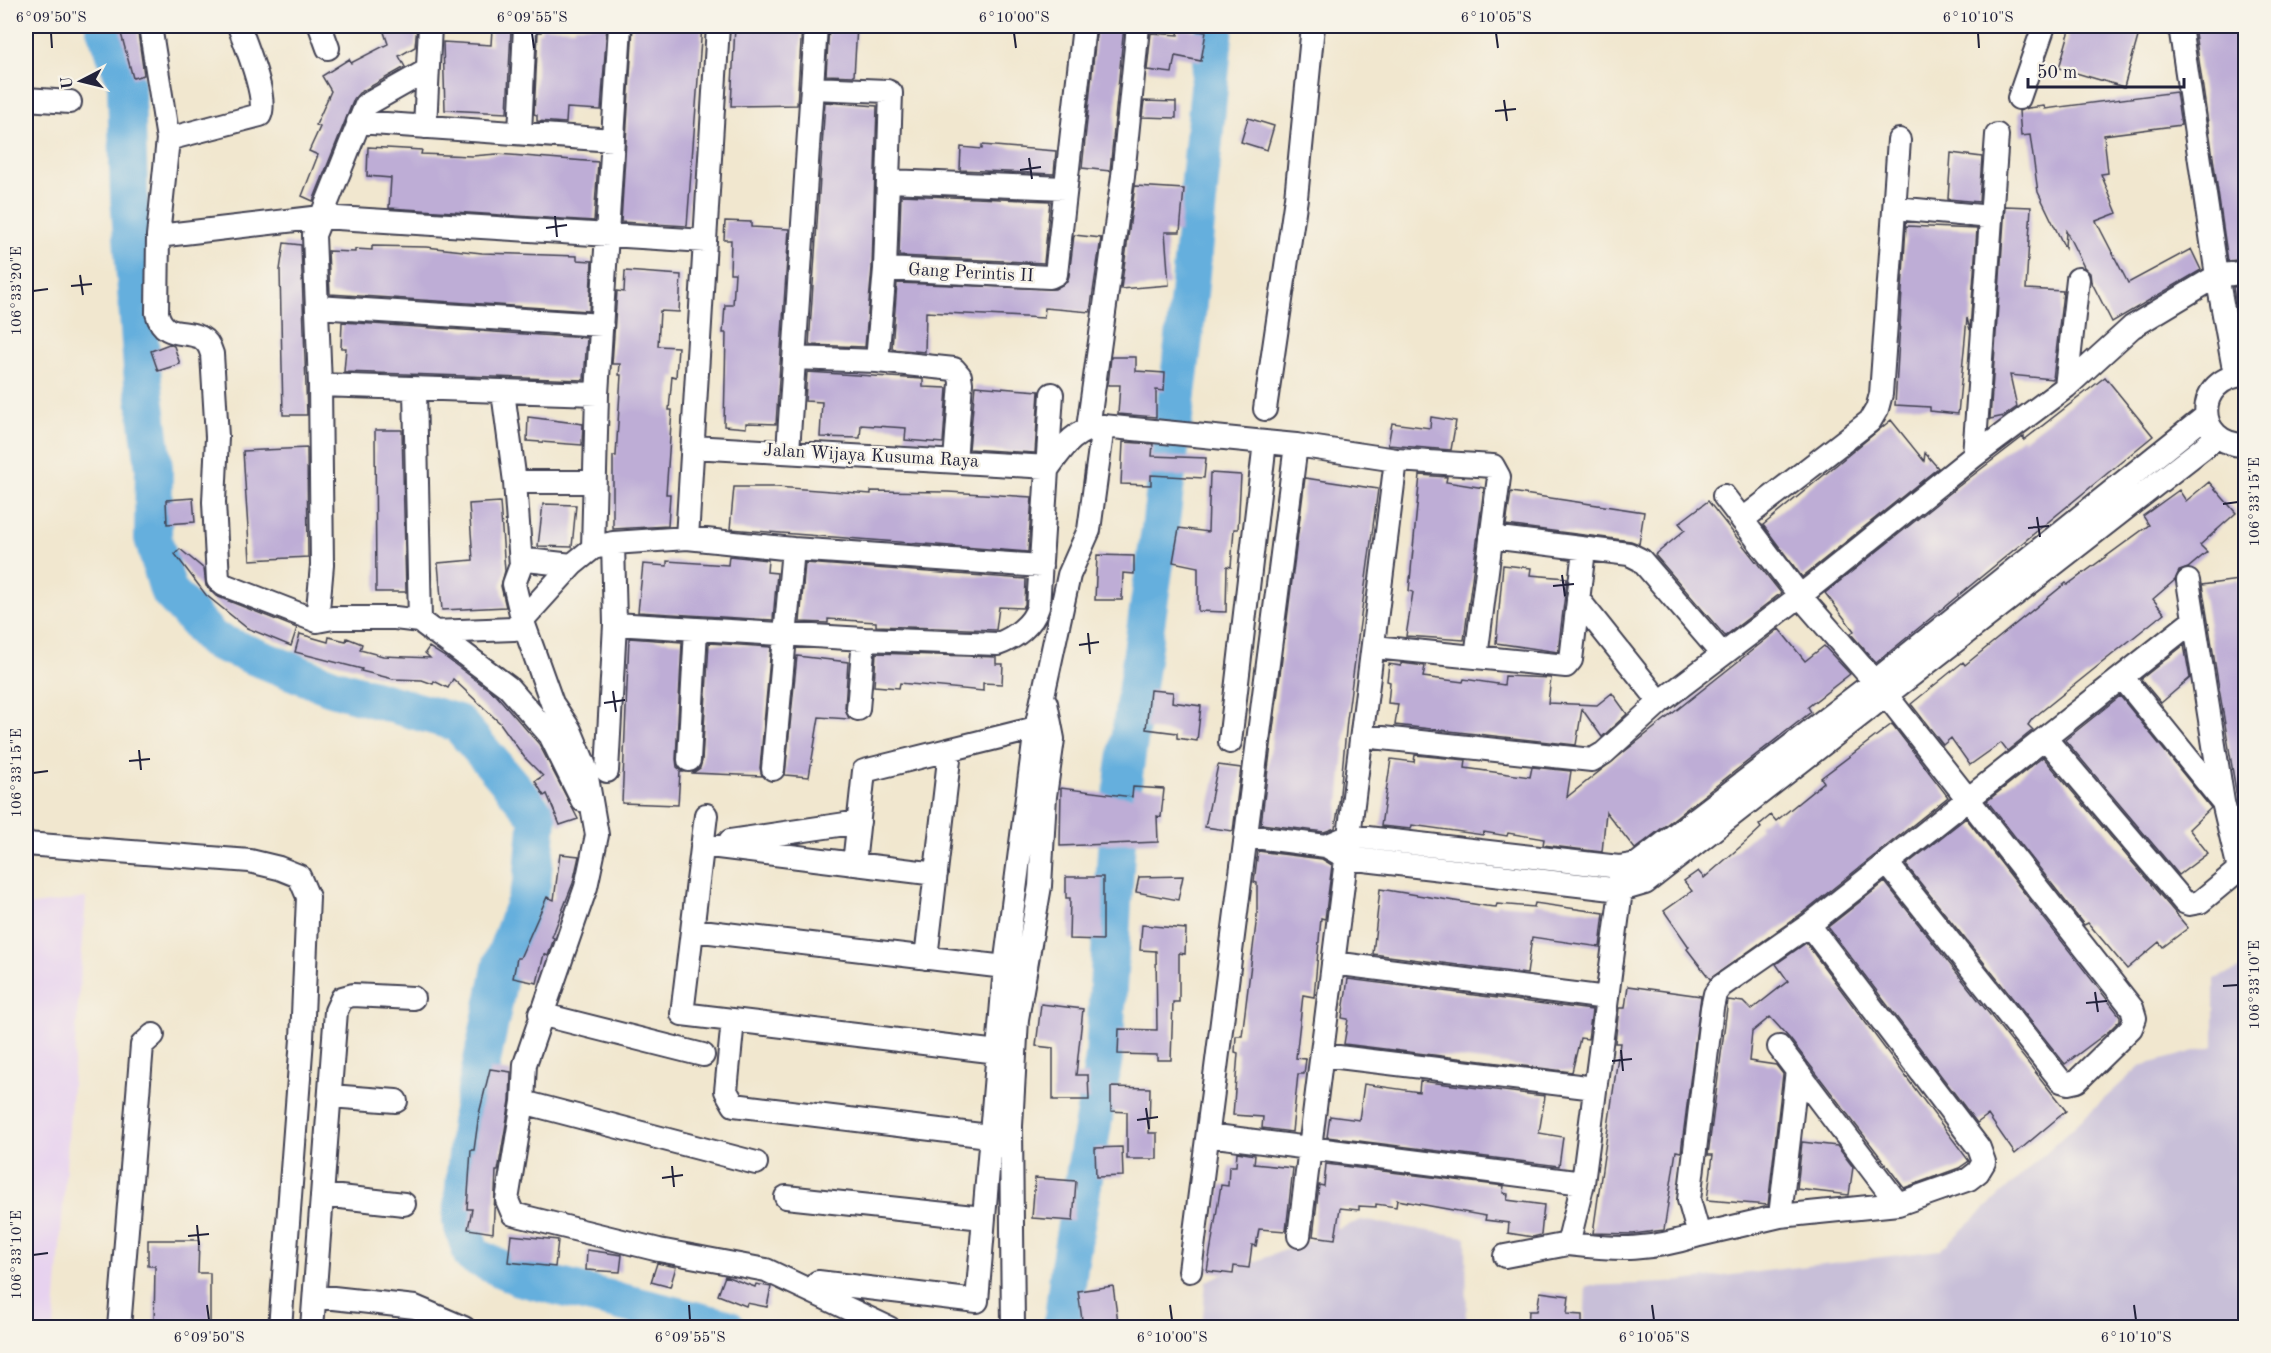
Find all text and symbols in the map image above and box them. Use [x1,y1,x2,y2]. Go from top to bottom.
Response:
text: 6°09'50"S [15,11,87,26]
text: 6°09'55"S [496,11,568,26]
text: 6°10'00"S [978,11,1050,26]
text: 6°10'05"S [1460,11,1532,26]
text: 6°10'10"S [1942,11,2014,26]
north arrow [51,51,111,111]
scale bar [2028,51,2184,89]
text: 50 m [2037,64,2077,82]
text: U [59,75,77,90]
text: 106°33'20"E [10,246,25,336]
street label: Gang Perintis II [908,261,1034,285]
street label: Jalan Wijaya Kusuma Raya [763,441,979,471]
text: 106°33'15"E [2248,457,2263,547]
text: 106°33'15"E [10,728,25,818]
text: 106°33'10"E [2248,940,2263,1030]
text: 106°33'10"E [10,1210,25,1300]
text: 6°09'50"S [173,1331,245,1346]
text: 6°09'55"S [654,1331,726,1346]
text: 6°10'00"S [1136,1331,1208,1346]
text: 6°10'05"S [1618,1331,1690,1346]
text: 6°10'10"S [2100,1331,2172,1346]

